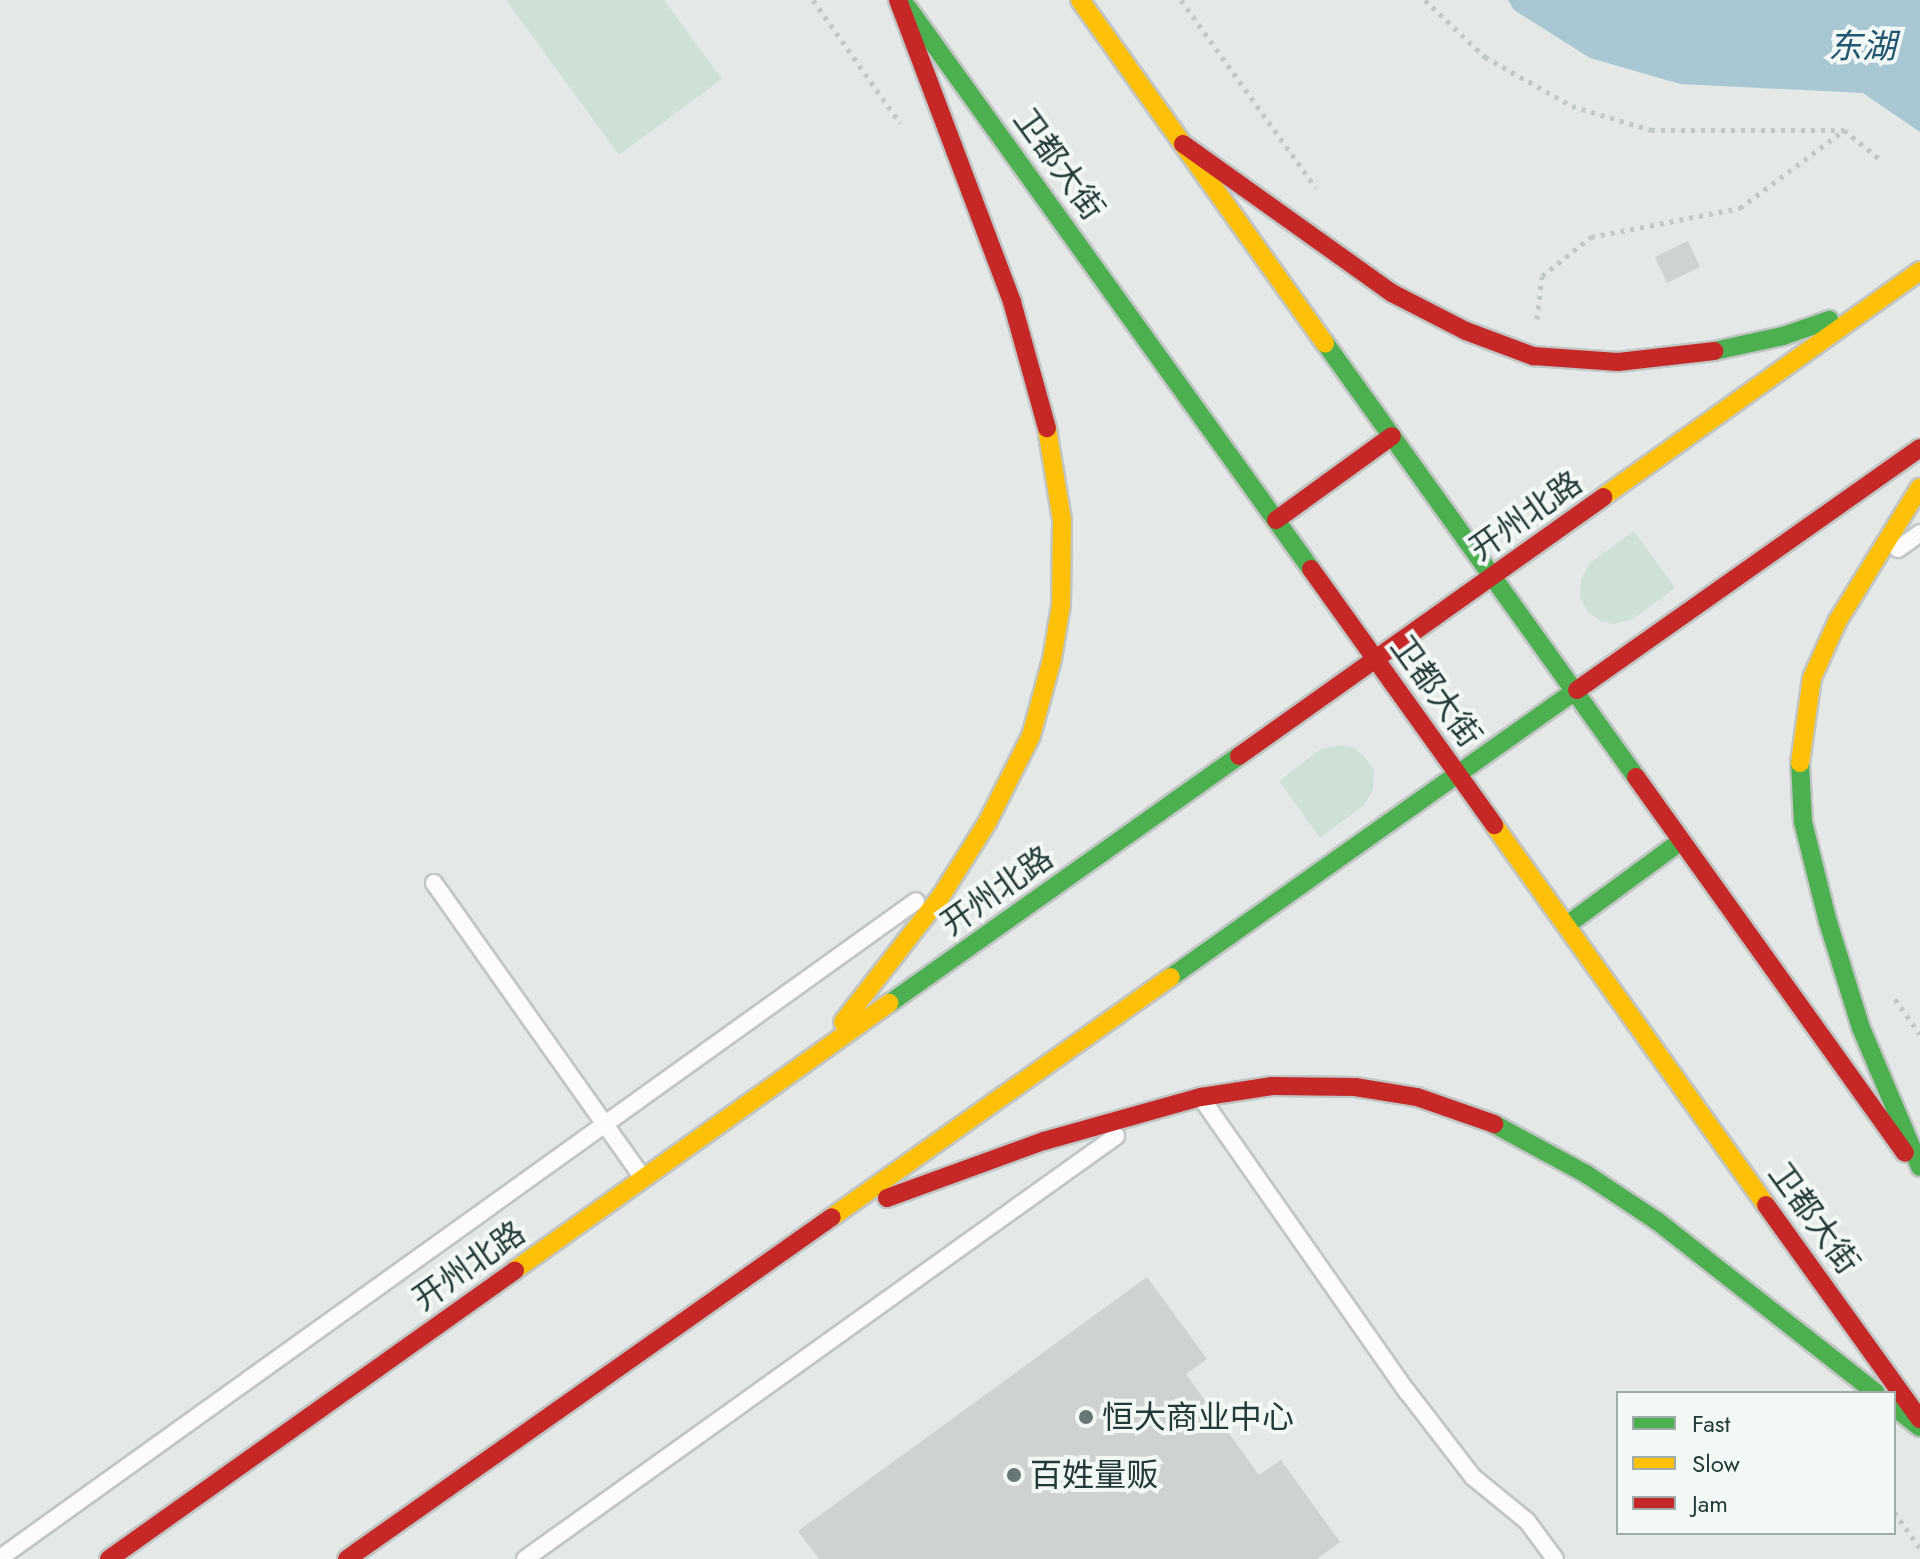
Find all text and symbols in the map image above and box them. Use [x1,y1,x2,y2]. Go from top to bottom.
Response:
water label: 东湖 [1828,27,1896,67]
street label: 卫都大街 [1006,101,1112,227]
street label: 开州北路 [1463,464,1589,568]
street label: 卫都大街 [1383,628,1489,754]
street label: 开州北路 [934,839,1060,943]
street label: 卫都大街 [1761,1155,1867,1281]
street label: 开州北路 [406,1214,532,1318]
legend [1616,1391,1896,1535]
place label: 恒大商业中心 [1102,1398,1294,1436]
text: Fast [1692,1406,1730,1441]
marker: 恒大商业中心 [1077,1408,1095,1426]
text: Slow [1692,1446,1740,1481]
place label: 百姓量贩 [1030,1456,1158,1494]
marker: 百姓量贩 [1005,1466,1023,1484]
text: Jam [1692,1486,1728,1521]

